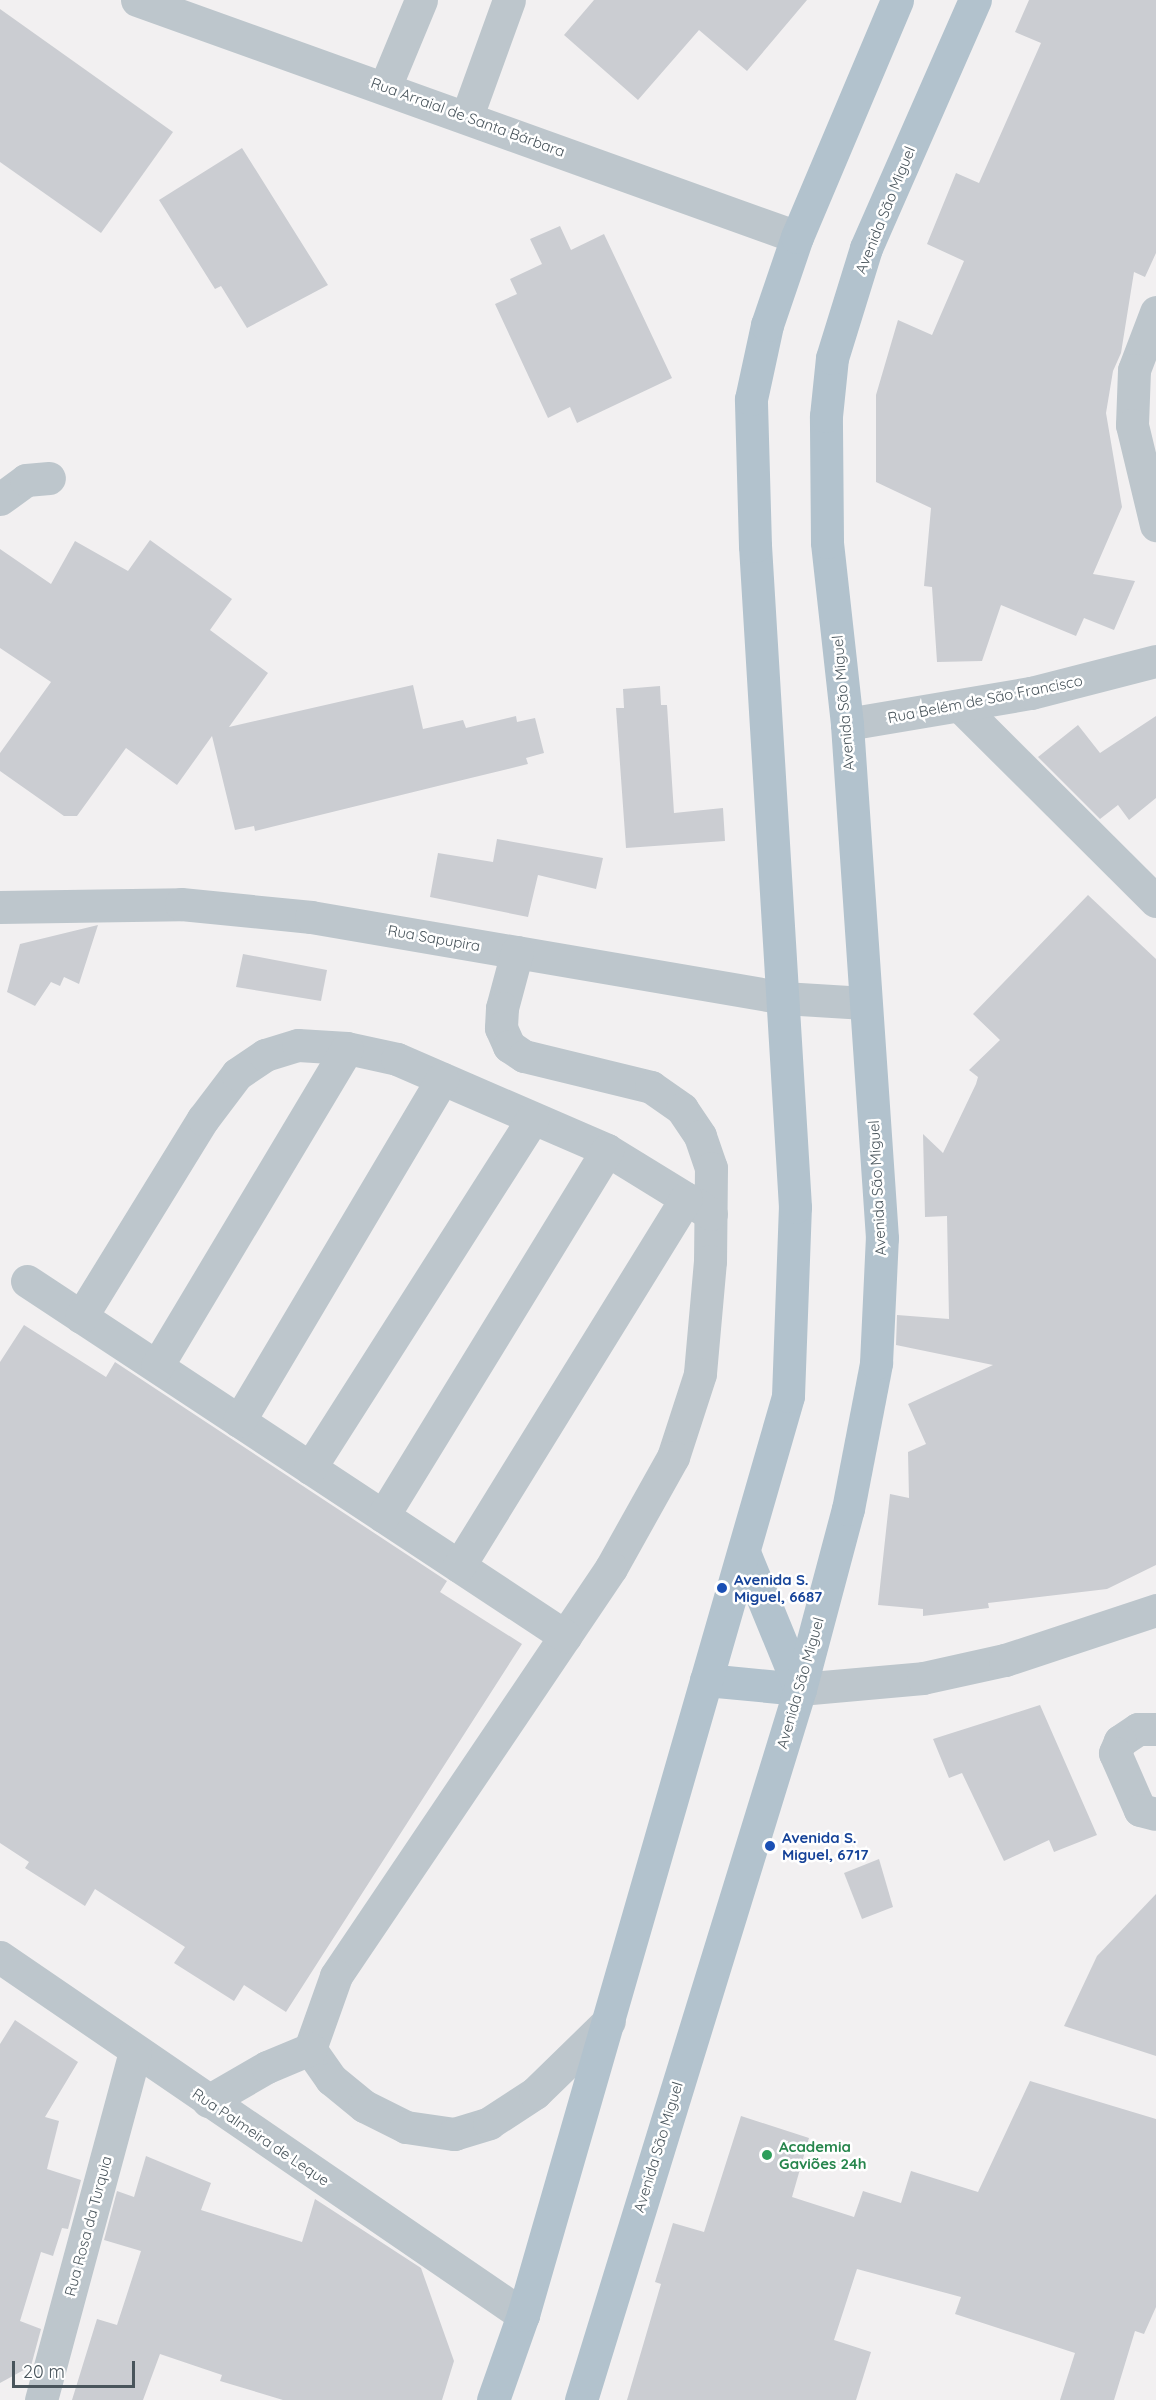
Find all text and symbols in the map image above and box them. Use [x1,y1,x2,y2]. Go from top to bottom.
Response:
street label: Rua Arraial de Santa Bárbara [368,73,568,161]
street label: Avenida São Miguel [851,144,919,276]
street label: Avenida São Miguel [828,635,858,771]
street label: Rua Belém de São Francisco [886,671,1084,727]
street label: Rua Sapupira [386,921,482,955]
street label: Avenida São Miguel [864,1120,890,1256]
place label: Avenida S. Miguel, 6687 [734,1570,822,1605]
marker: Avenida S. Miguel, 6687 [715,1581,729,1595]
street label: Avenida São Miguel [773,1615,827,1751]
place label: Avenida S. Miguel, 6717 [782,1828,869,1863]
marker: Avenida S. Miguel, 6717 [763,1839,777,1853]
street label: Avenida São Miguel [630,2079,686,2215]
street label: Rua Palmeira de Leque [189,2084,333,2190]
place label: Academia Gaviões 24h [779,2137,867,2172]
marker: Academia Gaviões 24h [760,2148,774,2162]
street label: Rua Rosa da Turquia [61,2154,115,2298]
scale bar [15,2349,138,2387]
text: 20 m [23,2360,65,2383]

